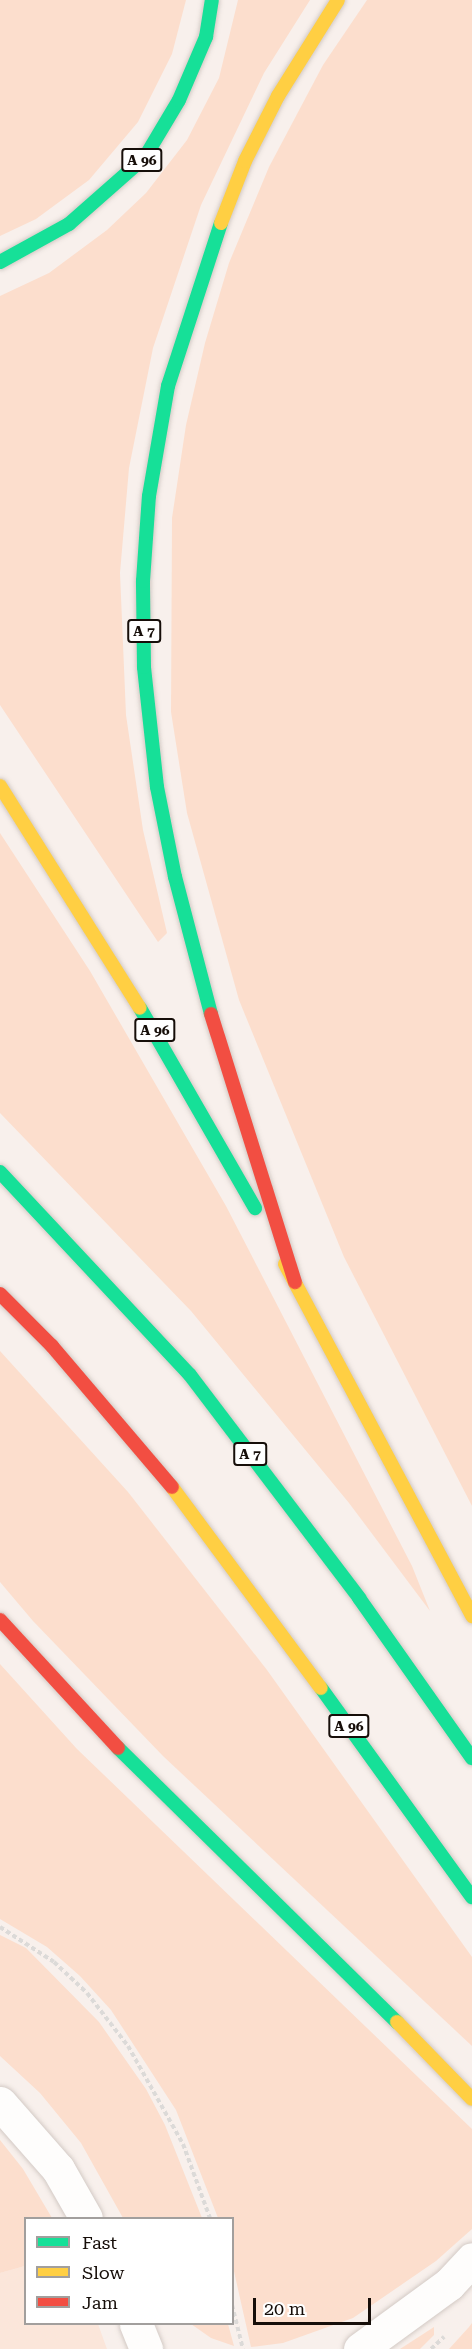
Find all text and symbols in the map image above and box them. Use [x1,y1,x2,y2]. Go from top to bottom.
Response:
road number: A 96 [121,149,163,171]
road number: A 7 [126,620,162,642]
road number: A 96 [134,1019,176,1041]
road number: A 7 [232,1443,268,1465]
road number: A 96 [328,1715,370,1737]
legend [24,2217,234,2325]
text: Fast [82,2232,117,2253]
text: Slow [82,2262,124,2283]
scale bar [256,2286,374,2324]
text: Jam [82,2292,118,2313]
text: 20 m [264,2298,305,2319]

